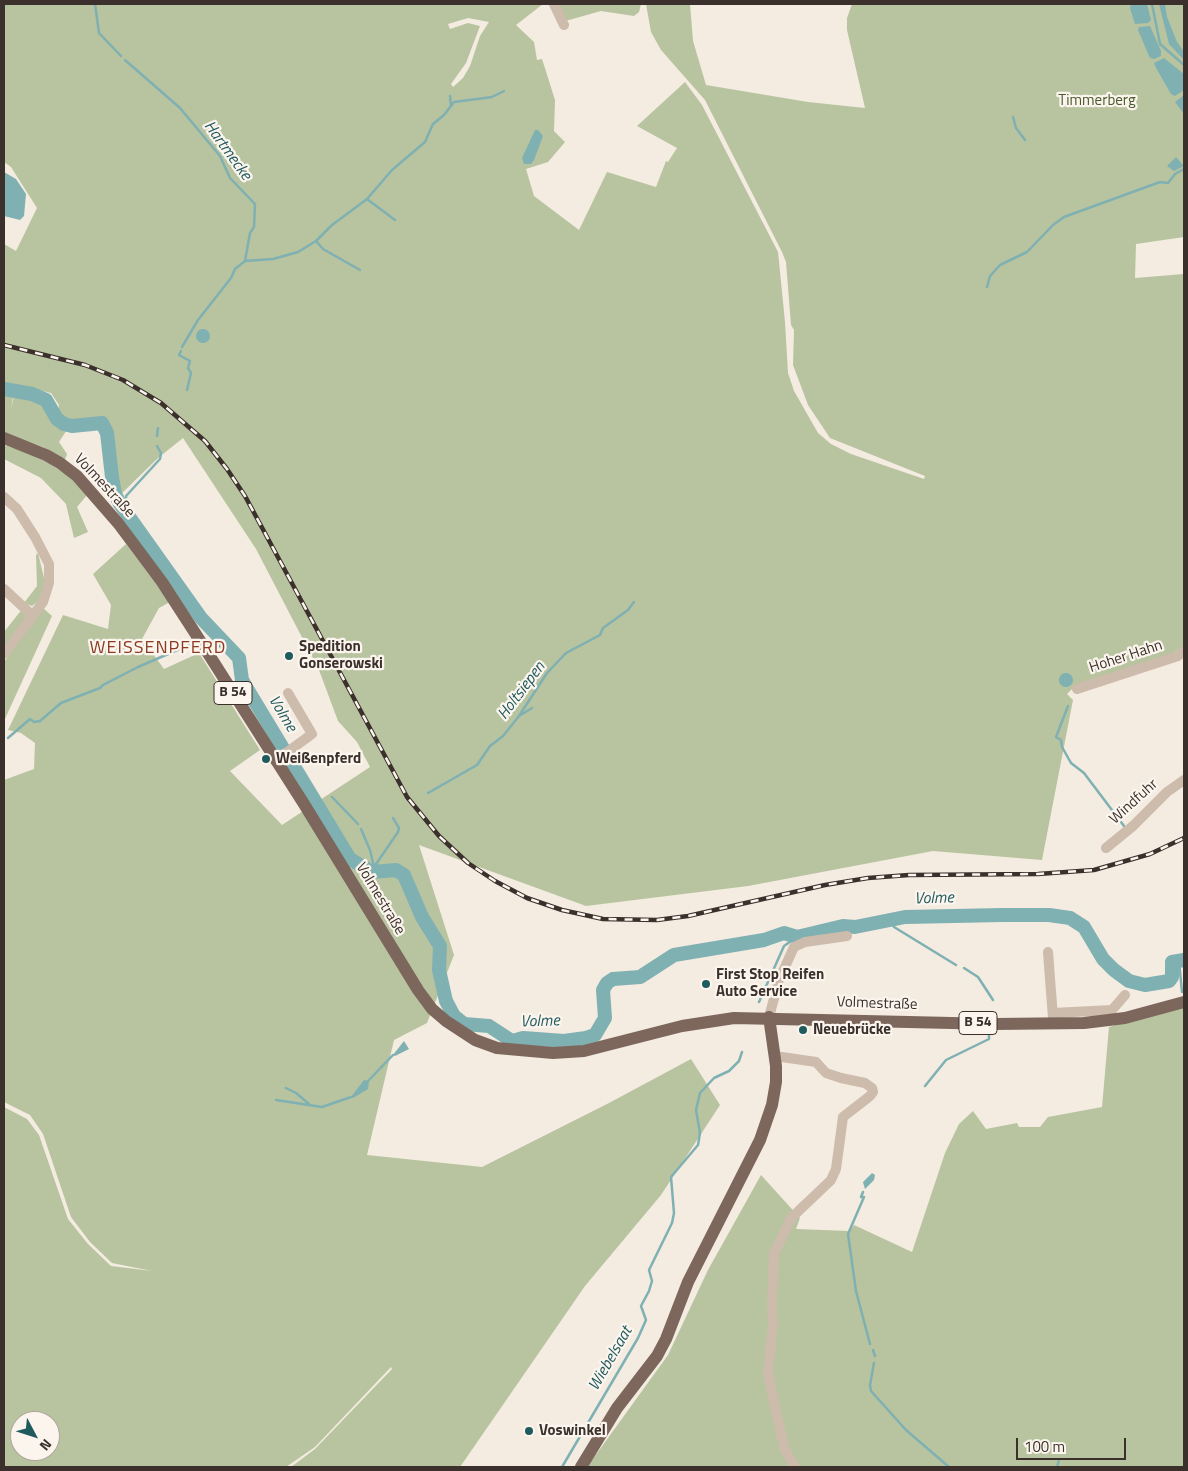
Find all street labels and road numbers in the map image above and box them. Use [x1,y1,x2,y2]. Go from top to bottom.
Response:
street label: Volmestraße [70,450,138,522]
street label: Hoher Hahn [1087,637,1165,677]
road number: B 54 [214,681,252,704]
street label: Windfuhr [1106,776,1162,828]
street label: Volmestraße [351,860,409,938]
street label: Volmestraße [836,994,918,1014]
road number: B 54 [959,1011,997,1034]

